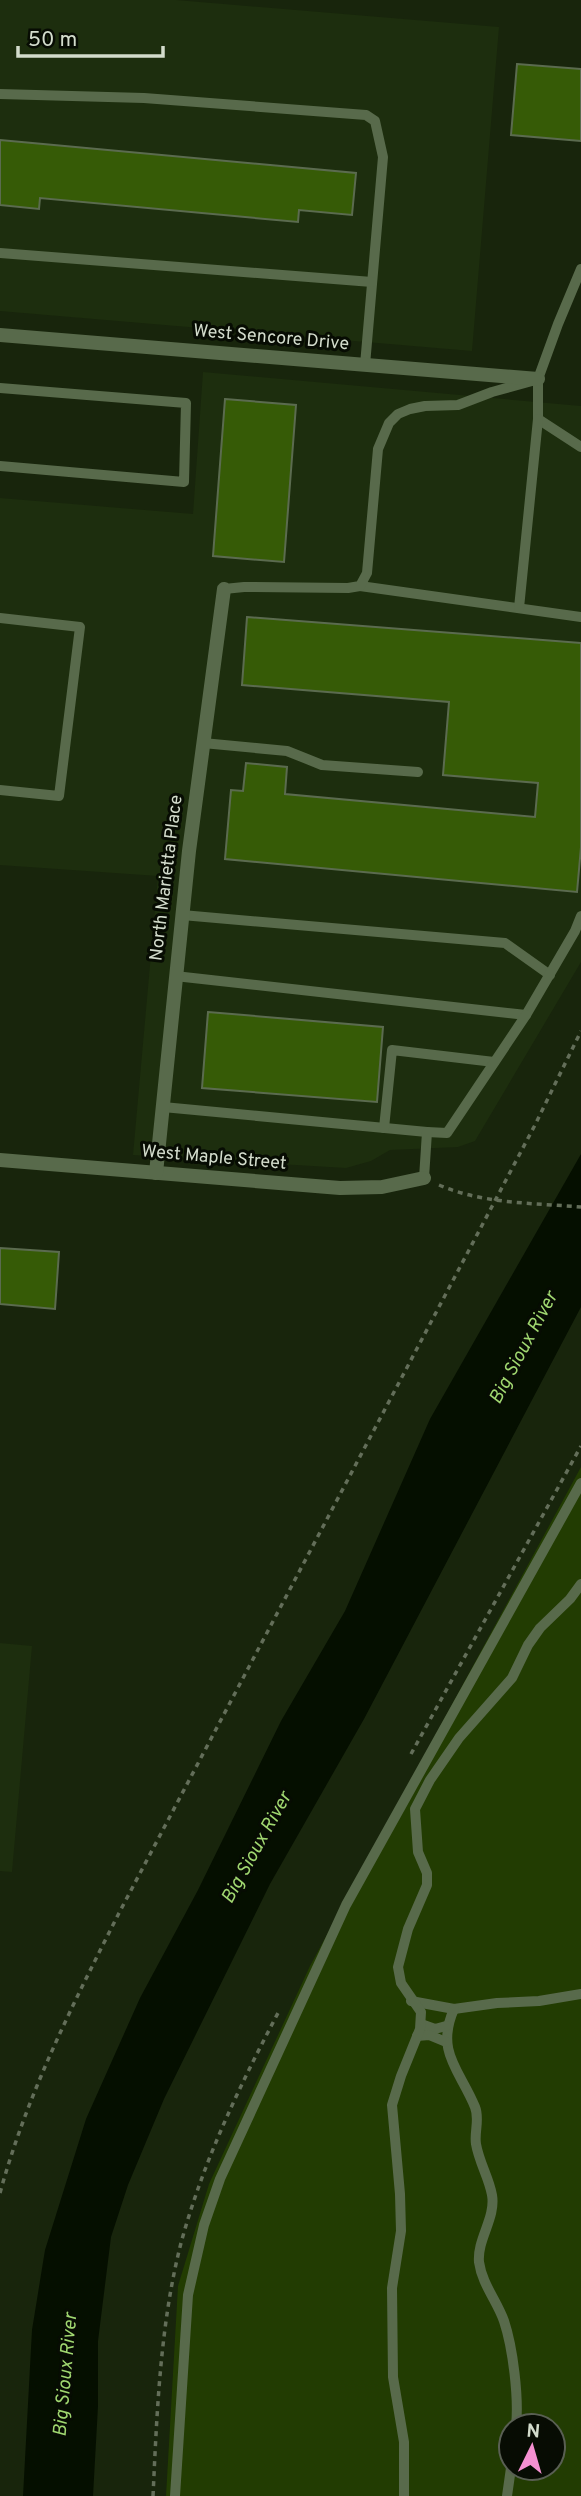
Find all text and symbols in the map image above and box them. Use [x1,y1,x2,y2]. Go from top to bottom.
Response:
scale bar [18,14,163,58]
text: 50 m [28,27,77,54]
street label: West Sencore Drive [192,320,350,356]
street label: North Marietta Place [145,794,189,962]
street label: West Maple Street [140,1140,288,1176]
water label: Big Sioux River [484,1286,565,1408]
water label: Big Sioux River [216,1786,298,1908]
water label: Big Sioux River [49,2310,84,2438]
north arrow [497,2412,567,2482]
text: N [525,2420,541,2445]

